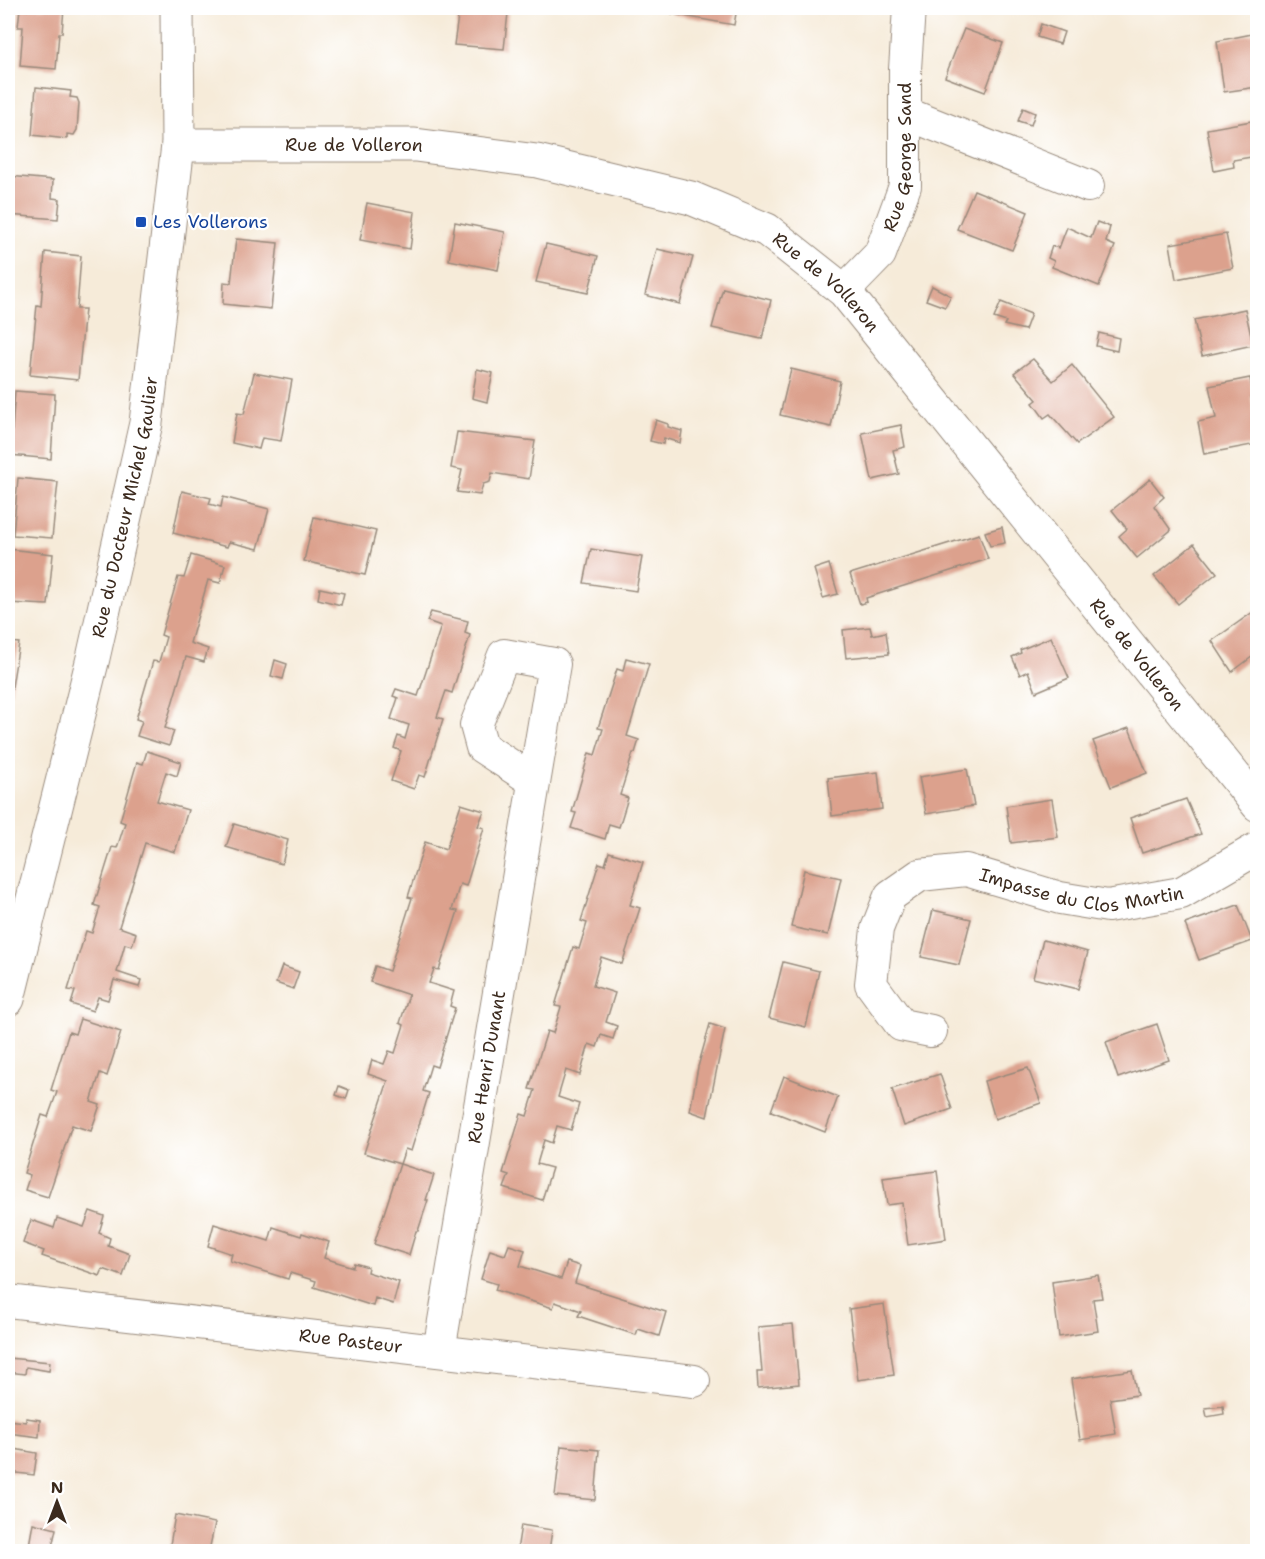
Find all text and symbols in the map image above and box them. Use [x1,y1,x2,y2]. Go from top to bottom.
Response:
street label: Rue George Sand [877,82,918,235]
street label: Rue de Volleron [285,133,424,158]
place label: Les Vollerons [153,210,268,234]
marker: Les Vollerons [134,215,148,229]
street label: Rue de Volleron [768,227,885,337]
street label: Rue du Docteur Michel Gaulier [86,375,163,640]
street label: Rue de Volleron [1084,593,1189,716]
street label: Impasse du Clos Martin [976,863,1186,918]
street label: Rue Henri Dunant [462,989,511,1145]
street label: Rue Pasteur [298,1323,404,1359]
north arrow [27,1472,87,1532]
text: N [51,1477,63,1498]

